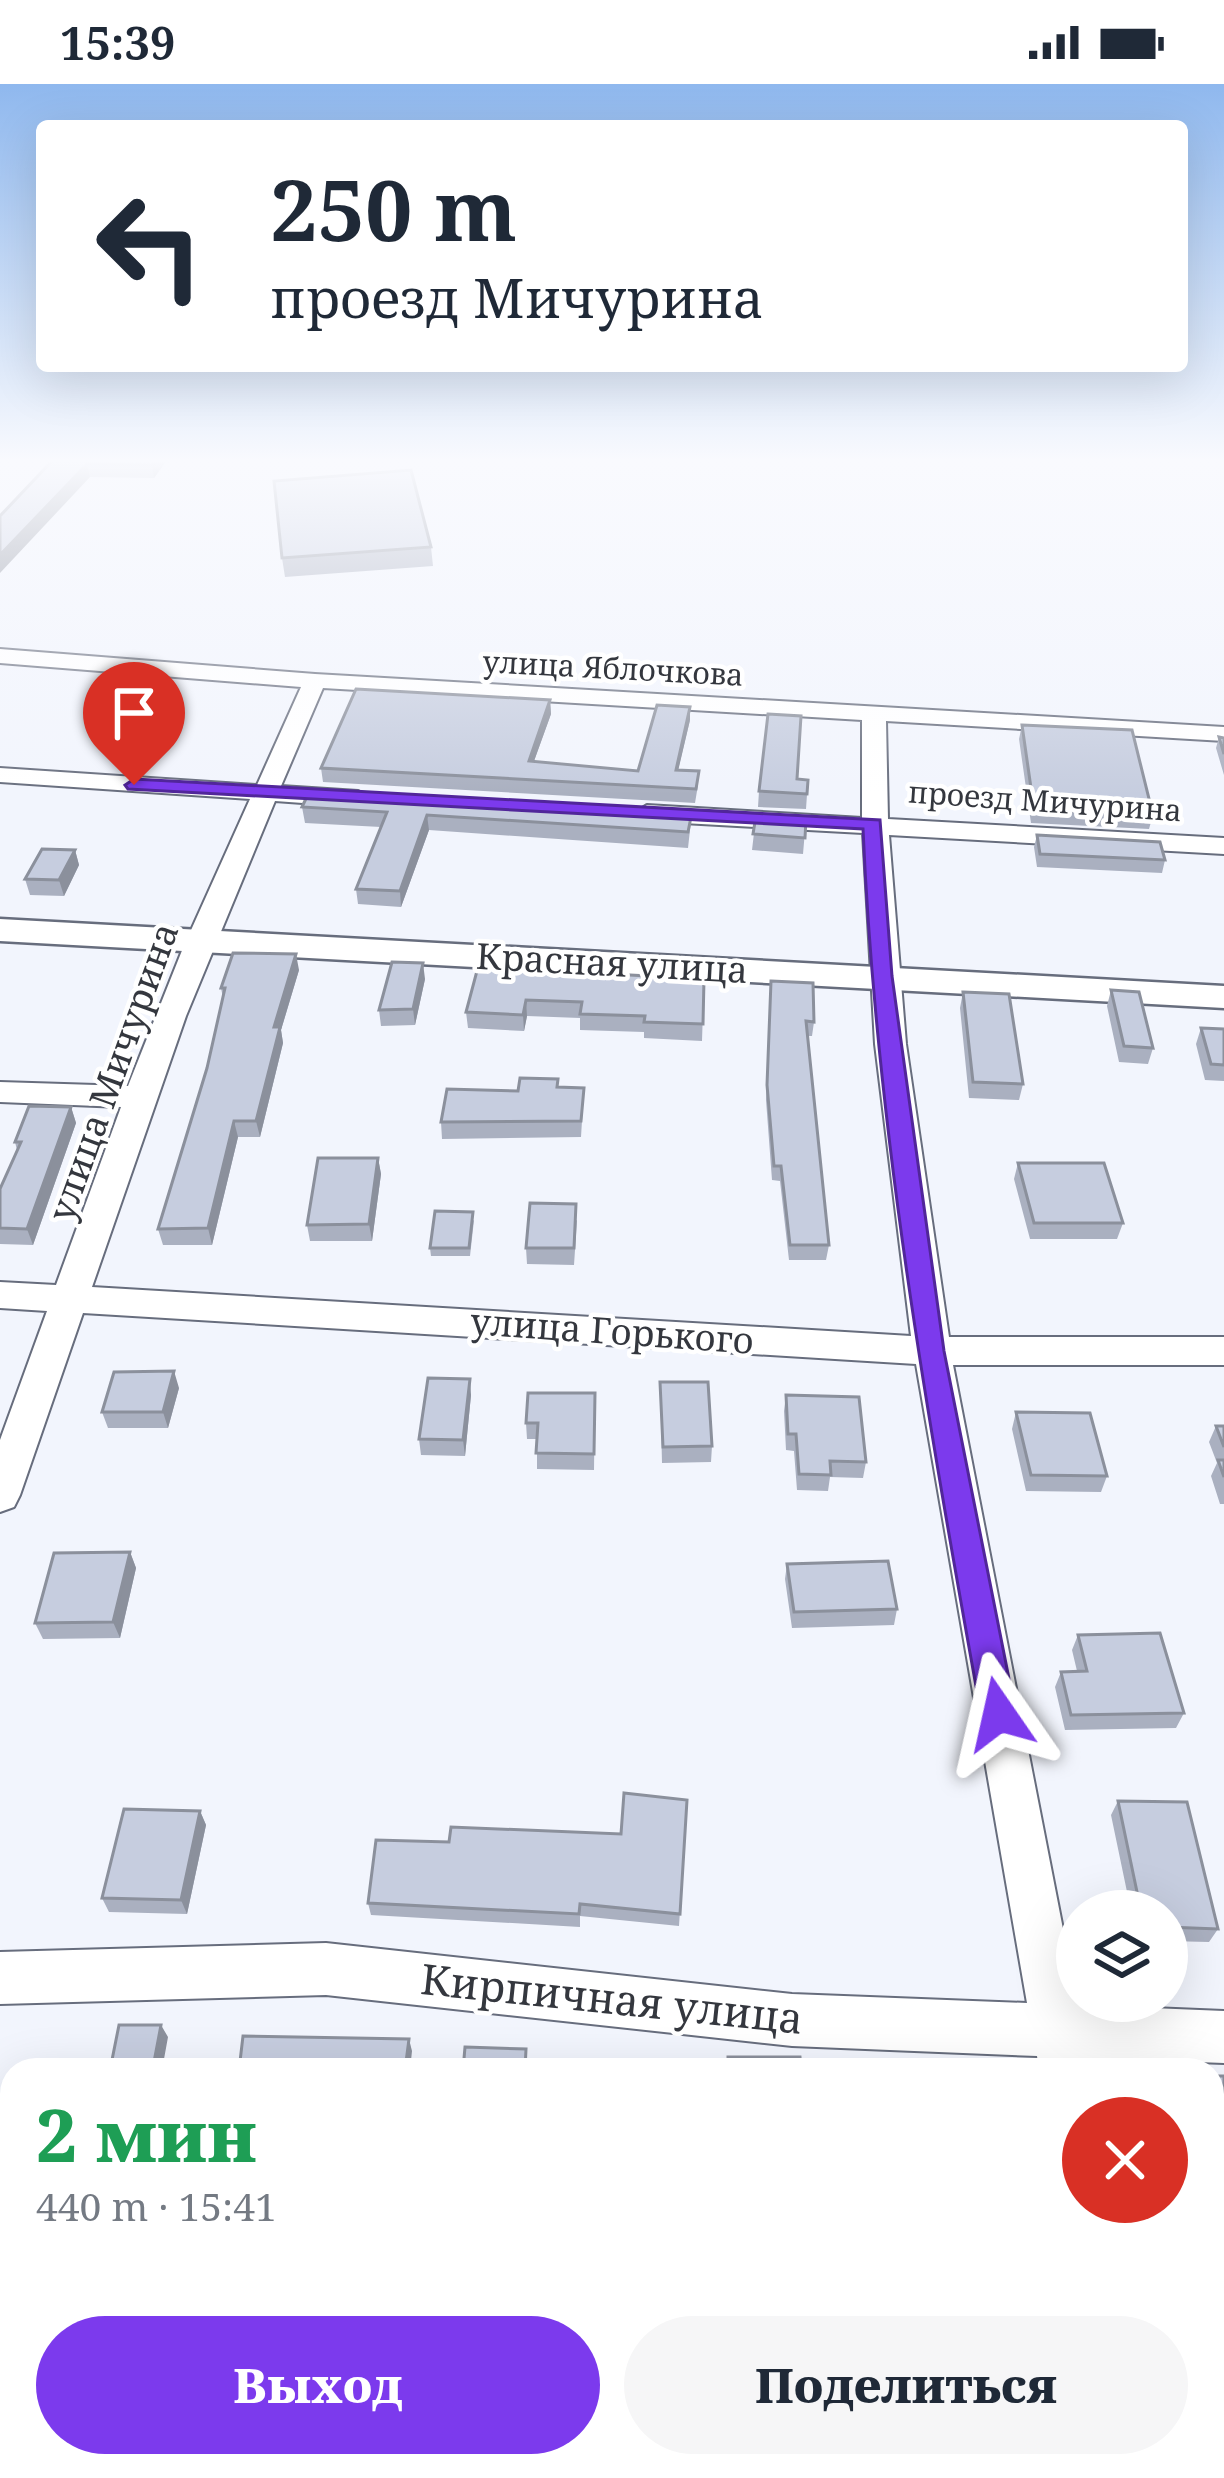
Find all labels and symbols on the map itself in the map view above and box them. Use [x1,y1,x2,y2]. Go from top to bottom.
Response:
street label: улица Яблочкова [482,640,745,695]
pin [83,662,185,785]
street label: проезд Мичурина [907,770,1183,831]
street label: улица Мичурина [36,916,189,1228]
street label: Красная улица [475,931,749,994]
street label: улица Горького [469,1296,755,1365]
position arrow [936,1651,1062,1777]
street label: Кирпичная улица [418,1949,806,2046]

